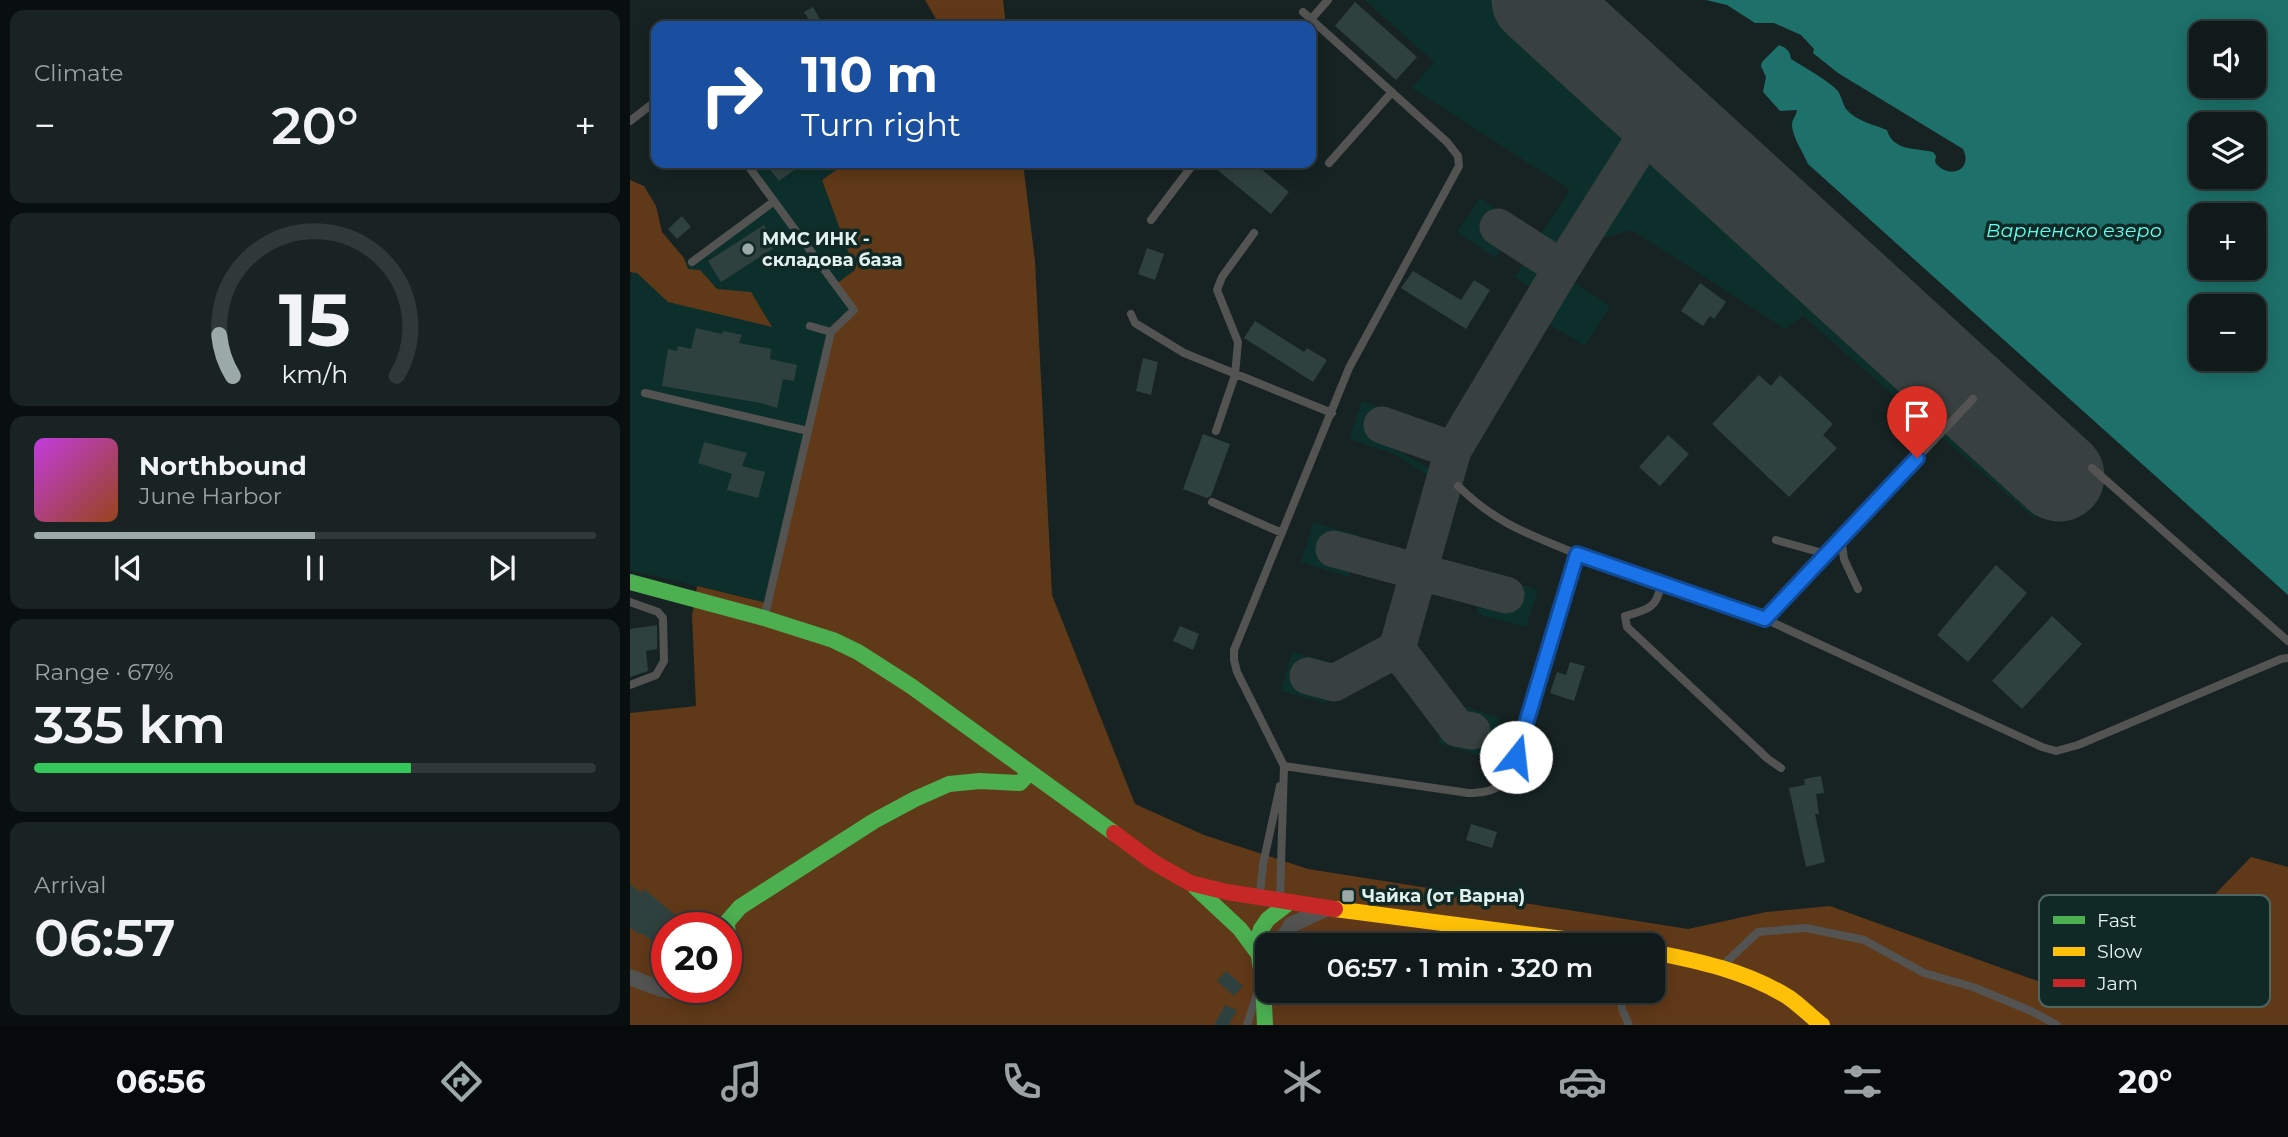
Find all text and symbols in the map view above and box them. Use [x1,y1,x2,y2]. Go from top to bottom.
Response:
map controls [2189,21,2266,371]
button: sound [2189,21,2266,98]
text: 110 m [801,45,938,104]
icon: right [686,49,777,140]
text: Climate [34,59,123,87]
text: 20° [271,94,359,157]
text: − [34,102,56,149]
text: + [574,102,596,149]
text: Turn right [801,105,961,144]
button: layers [2189,112,2266,189]
button: + [2189,203,2266,280]
water label: Варненско езеро [1986,219,2162,242]
place label: ММС ИНК - складова база [762,228,902,271]
marker: ММС ИНК - складова база [740,241,756,257]
text: 15 [279,276,351,364]
button: − [2189,294,2266,371]
text: km/h [282,358,348,388]
pin [1887,386,1947,458]
icon: arrive [1898,397,1936,435]
text: Northbound [139,450,307,482]
text: June Harbor [139,482,282,510]
icon: previous [109,549,147,587]
icon: pause [296,549,334,587]
icon: next [483,549,521,587]
text: Range · 67% [34,658,174,686]
text: 335 km [34,693,226,756]
position arrow [1479,720,1553,794]
text: Arrival [34,871,107,899]
place label: Чайка (от Варна) [1362,885,1525,907]
marker: Чайка (от Варна) [1340,888,1356,904]
legend [2039,895,2270,1007]
text: 06:57 [34,906,176,969]
text: Fast [2097,909,2137,932]
speed limit sign: 20 [651,912,742,1003]
text: Slow [2097,940,2142,963]
text: 06:57 · 1 min · 320 m [1327,952,1593,984]
text: Jam [2096,972,2138,995]
icon: directions [437,1057,486,1106]
icon: music [717,1057,766,1106]
icon: phone [997,1057,1046,1106]
icon: climate [1278,1057,1327,1106]
icon: car [1558,1057,1607,1106]
icon: filters [1838,1057,1887,1106]
text: 06:56 [116,1062,206,1101]
text: 20° [2118,1062,2172,1101]

